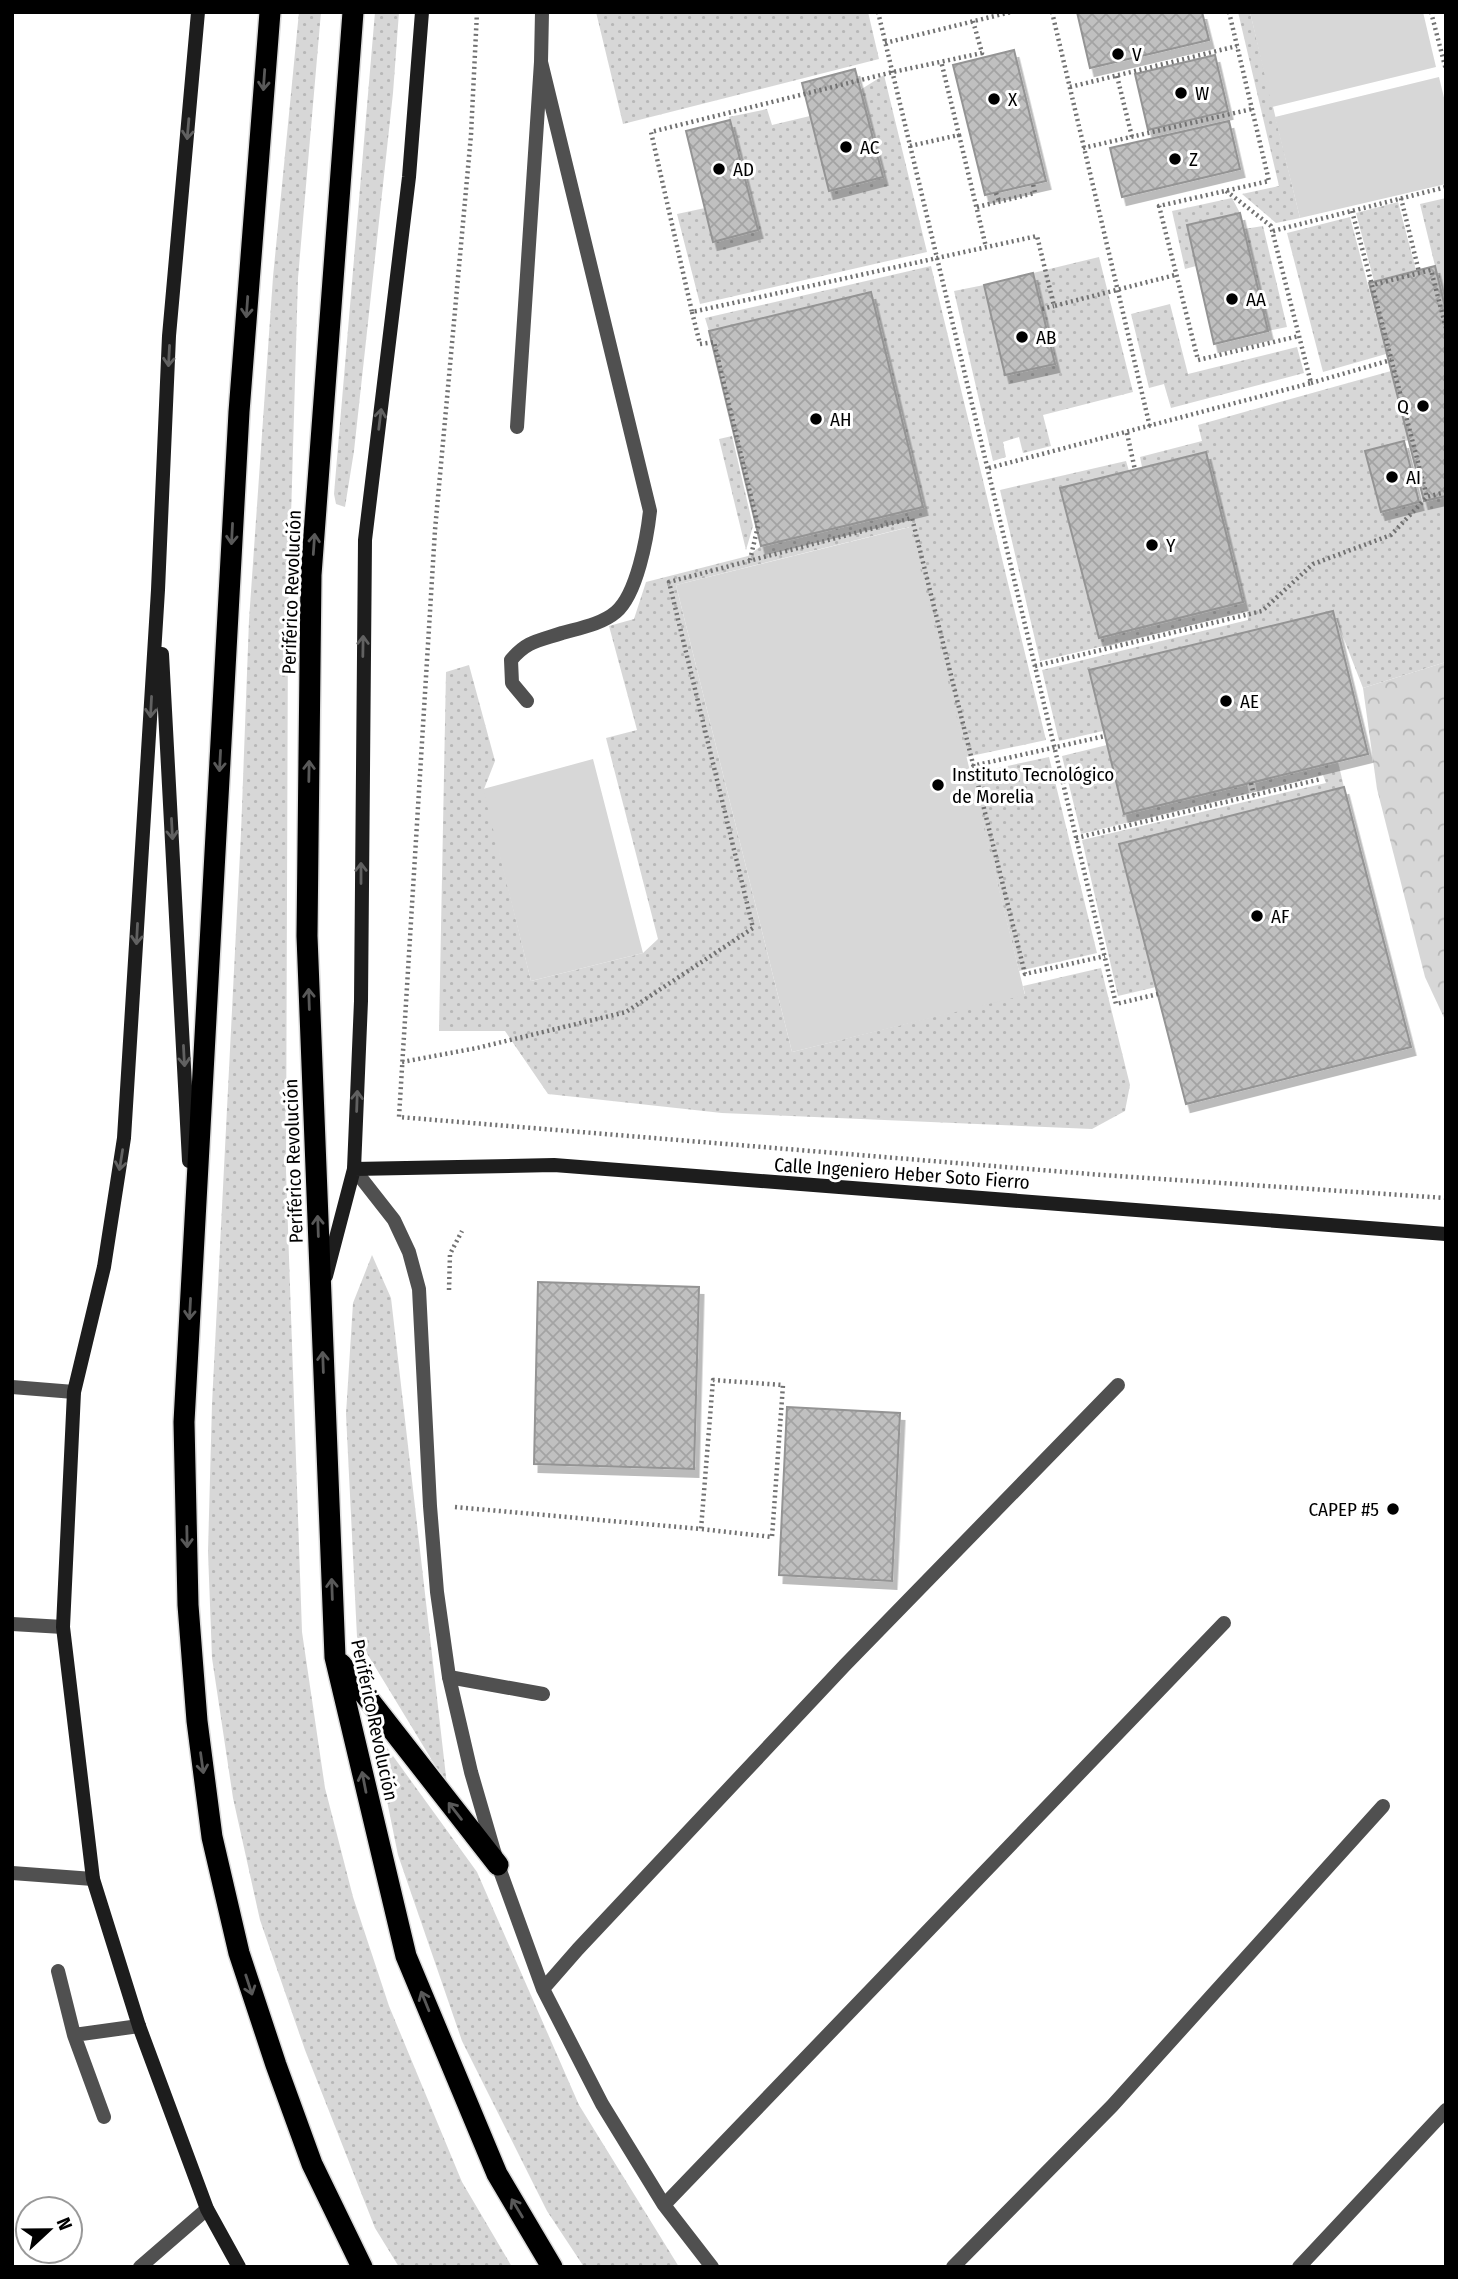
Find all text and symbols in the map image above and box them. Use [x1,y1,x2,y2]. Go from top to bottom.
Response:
place label: V [1132,43,1142,66]
marker: V [1110,46,1126,62]
one-way arrow [257,69,270,91]
place label: W [1195,82,1209,105]
marker: W [1173,85,1189,101]
place label: X [1008,88,1018,111]
marker: X [986,91,1002,107]
one-way arrow [181,117,194,140]
place label: AC [860,136,880,159]
marker: AC [838,139,854,155]
place label: Z [1189,148,1198,171]
marker: Z [1167,151,1183,167]
place label: AD [733,158,754,181]
marker: AD [711,161,727,177]
place label: AA [1246,288,1266,311]
marker: AA [1224,291,1240,307]
one-way arrow [240,295,253,318]
place label: AB [1036,326,1056,349]
marker: AB [1014,329,1030,345]
one-way arrow [162,344,175,367]
place label: Q [1397,395,1409,418]
marker: Q [1415,398,1431,414]
one-way arrow [373,408,386,431]
place label: AH [830,408,852,431]
marker: AH [808,411,824,427]
place label: AI [1406,466,1421,489]
marker: AI [1384,469,1400,485]
street label: Periférico Revolución [277,509,306,675]
one-way arrow [225,522,238,545]
one-way arrow [308,533,321,556]
place label: Y [1166,534,1176,557]
marker: Y [1144,537,1160,553]
one-way arrow [357,634,370,657]
place label: AE [1240,690,1259,713]
marker: AE [1218,693,1234,709]
one-way arrow [144,695,157,718]
one-way arrow [213,750,226,773]
one-way arrow [302,760,316,783]
place label: Instituto Tecnológico de Morelia [952,763,1114,808]
marker: Instituto Tecnológico de Morelia [930,777,946,793]
one-way arrow [166,817,179,840]
one-way arrow [354,862,368,885]
place label: AF [1271,905,1289,928]
marker: AF [1249,908,1265,924]
one-way arrow [130,922,143,944]
one-way arrow [303,988,316,1011]
one-way arrow [178,1044,191,1067]
street label: Periférico Revolución [279,1078,308,1244]
one-way arrow [350,1089,363,1112]
one-way arrow [114,1149,127,1171]
street label: Calle Ingeniero Heber Soto Fierro [773,1153,1030,1194]
one-way arrow [312,1215,325,1238]
one-way arrow [183,1297,196,1320]
one-way arrow [317,1350,330,1373]
place label: CAPEP #5 [1308,1498,1379,1521]
marker: CAPEP #5 [1385,1501,1401,1517]
one-way arrow [180,1525,193,1548]
one-way arrow [326,1578,339,1601]
street label: Periférico Revolución [346,1637,403,1803]
one-way arrow [196,1751,209,1774]
one-way arrow [357,1771,371,1794]
one-way arrow [448,1802,463,1820]
one-way arrow [244,1974,257,1996]
one-way arrow [418,1990,431,2012]
north arrow [14,2195,84,2265]
one-way arrow [510,2199,524,2219]
text: N [52,2214,77,2233]

